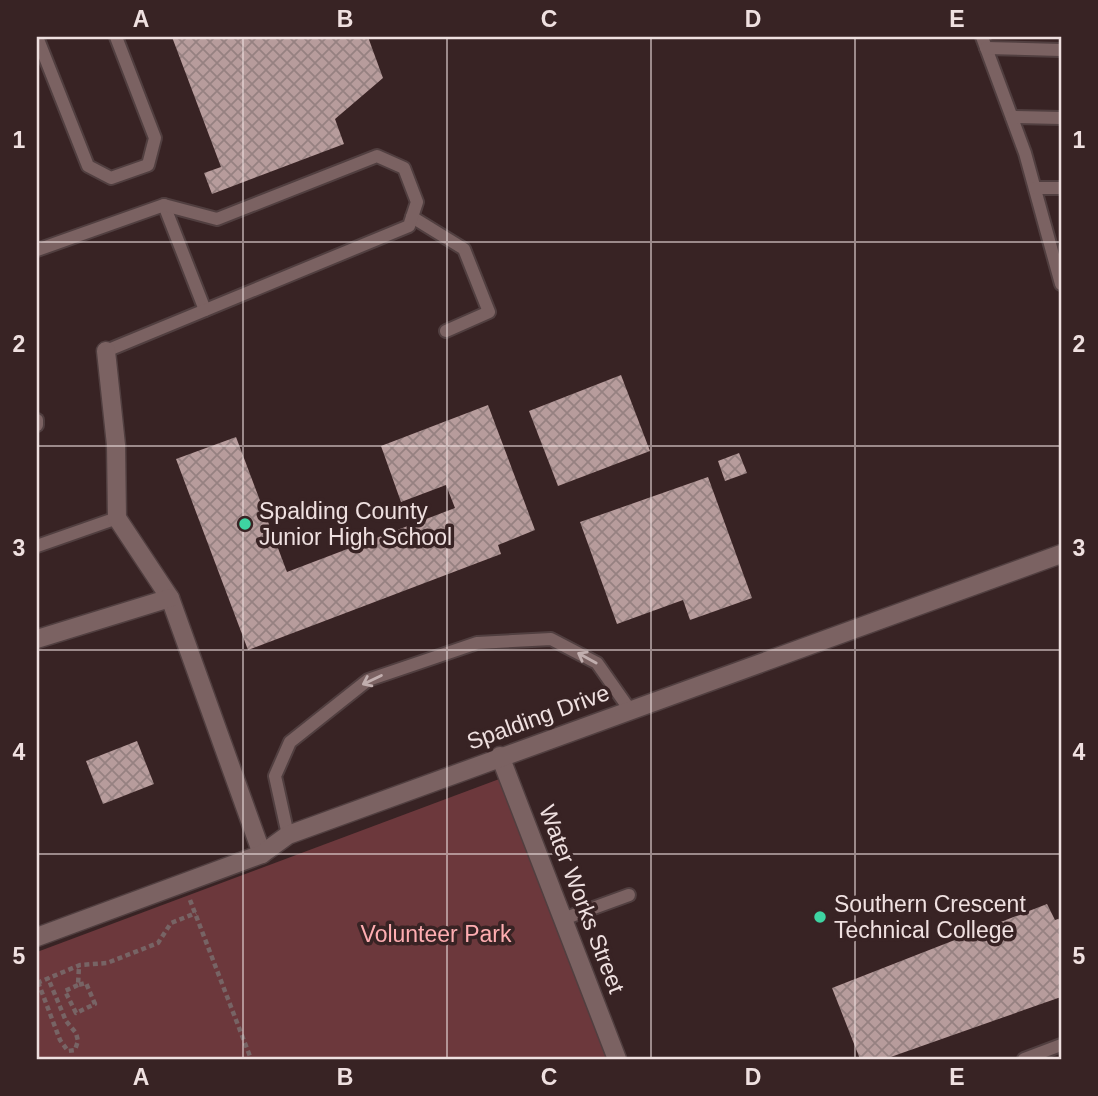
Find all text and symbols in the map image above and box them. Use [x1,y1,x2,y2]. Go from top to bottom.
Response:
text: A [133,6,149,32]
text: B [337,6,353,32]
text: C [541,6,557,32]
text: D [745,6,761,32]
text: E [949,6,965,32]
text: 1 [13,127,26,153]
text: 1 [1073,127,1086,153]
text: 2 [13,331,25,357]
text: 2 [1073,331,1085,357]
place label: Spalding County Junior High School [259,498,452,550]
marker: Spalding County Junior High School [237,516,253,532]
text: 3 [13,535,25,561]
text: 3 [1073,535,1085,561]
one-way arrow [578,651,598,665]
one-way arrow [362,674,383,688]
street label: Spalding Drive [463,679,613,755]
text: 4 [13,739,26,765]
text: 4 [1073,739,1086,765]
street label: Water Works Street [534,801,630,997]
place label: Southern Crescent Technical College [834,891,1026,943]
marker: Southern Crescent Technical College [812,909,828,925]
park label: Volunteer Park [361,921,512,947]
text: 5 [13,943,26,969]
text: 5 [1073,943,1086,969]
text: A [133,1064,149,1090]
text: B [337,1064,353,1090]
text: C [541,1064,557,1090]
text: D [745,1064,761,1090]
text: E [949,1064,965,1090]

